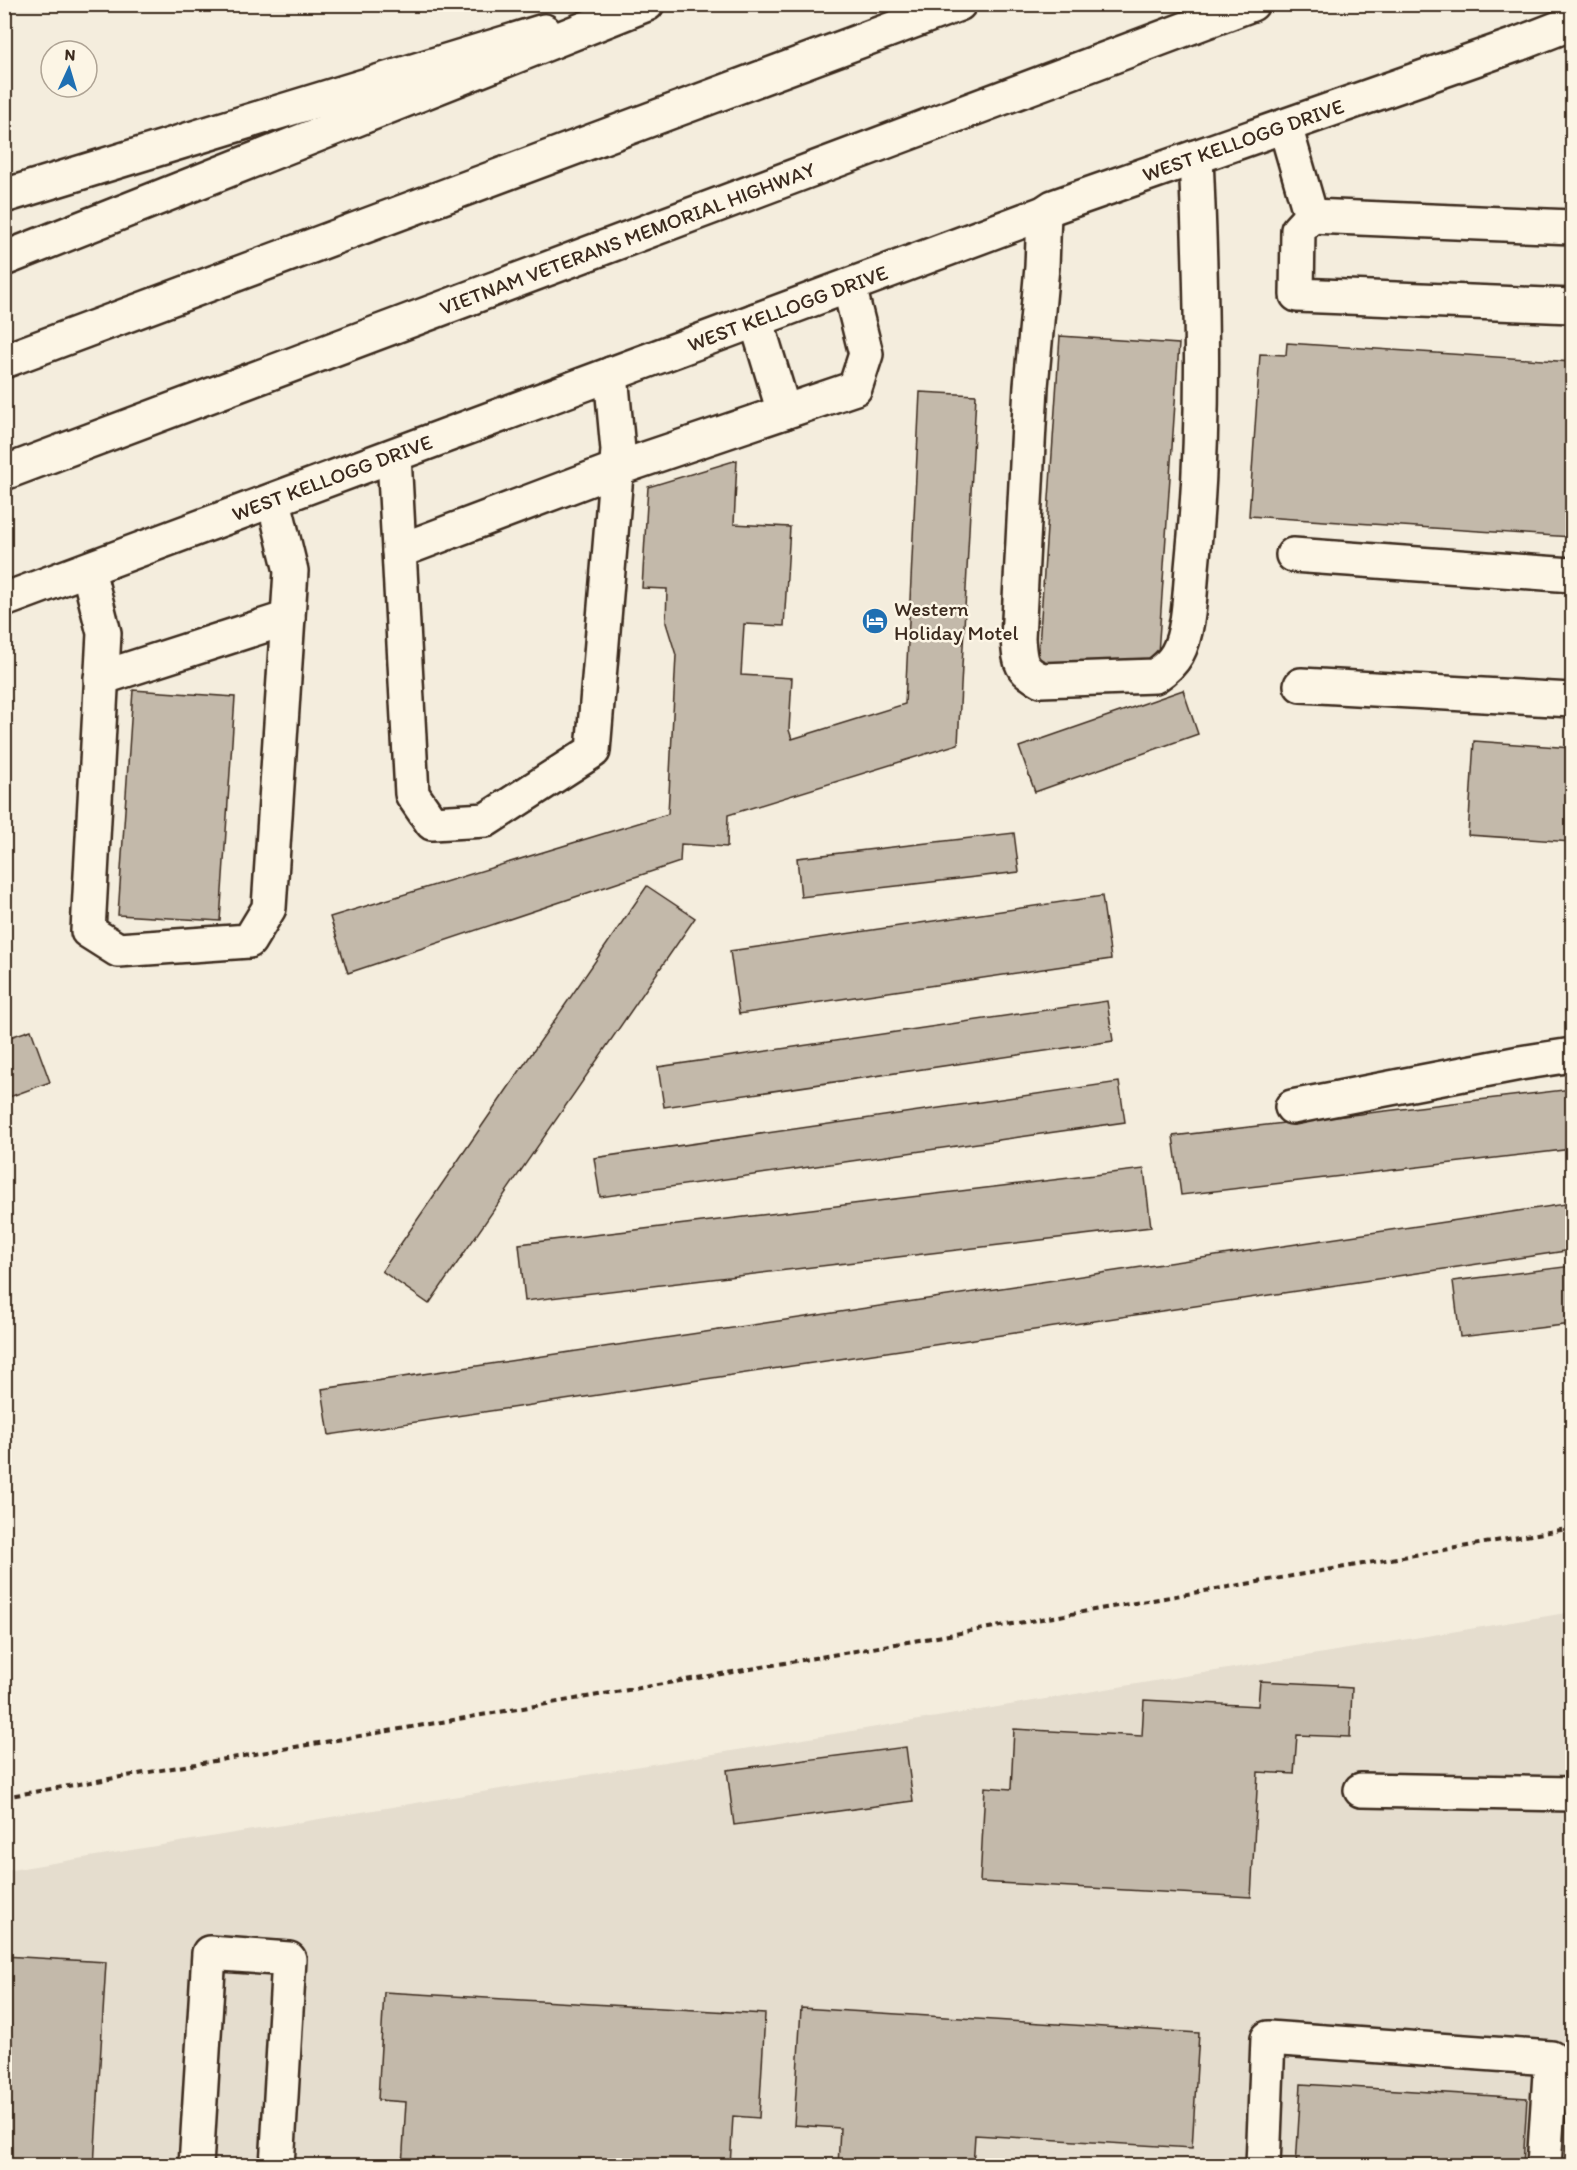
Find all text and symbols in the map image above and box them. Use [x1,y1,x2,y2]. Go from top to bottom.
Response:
north arrow [39,39,99,99]
text: N [64,45,76,64]
street label: WEST KELLOGG DRIVE [1139,93,1347,187]
street label: VIETNAM VETERANS MEMORIAL HIGHWAY [436,156,819,320]
street label: WEST KELLOGG DRIVE [684,259,891,357]
street label: WEST KELLOGG DRIVE [228,429,436,526]
place label: Western Holiday Motel [894,596,1018,645]
hotel icon: Western Holiday Motel [860,606,890,636]

